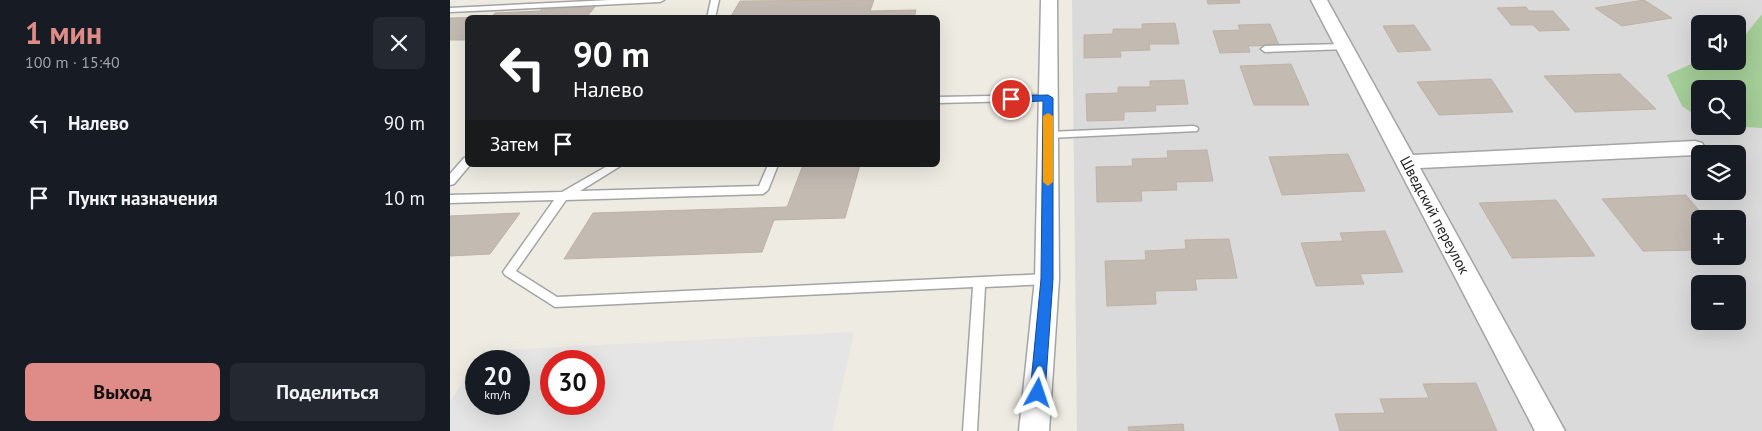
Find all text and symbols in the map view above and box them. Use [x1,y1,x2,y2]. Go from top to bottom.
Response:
text: 1 мин [25,13,102,52]
map controls [1691,15,1746,330]
button: sound [1691,15,1746,70]
button: close [373,17,425,69]
text: 90 m [573,31,650,77]
icon: left [490,35,555,100]
text: 100 m · 15:40 [25,52,120,72]
text: Налево [573,75,644,103]
pin [990,78,1032,120]
button: search [1691,80,1746,135]
icon: arrive [997,85,1025,113]
icon: left [25,109,53,137]
text: Налево [68,111,129,135]
text: 90 m [384,111,425,135]
icon: arrive [549,130,577,158]
text: Затем [490,132,539,156]
button: layers [1691,145,1746,200]
street label: Шведский переулок [1396,153,1475,278]
icon: arrive [25,184,53,212]
text: Пункт назначения [68,186,218,210]
text: 10 m [384,186,425,210]
button: + [1691,210,1746,265]
button: − [1691,275,1746,330]
speed limit sign: 30 [540,350,605,415]
text: 20 [483,360,512,392]
button: Выход [25,363,220,421]
button: Поделиться [230,363,425,421]
position arrow [1011,366,1063,418]
text: km/h [484,387,511,402]

